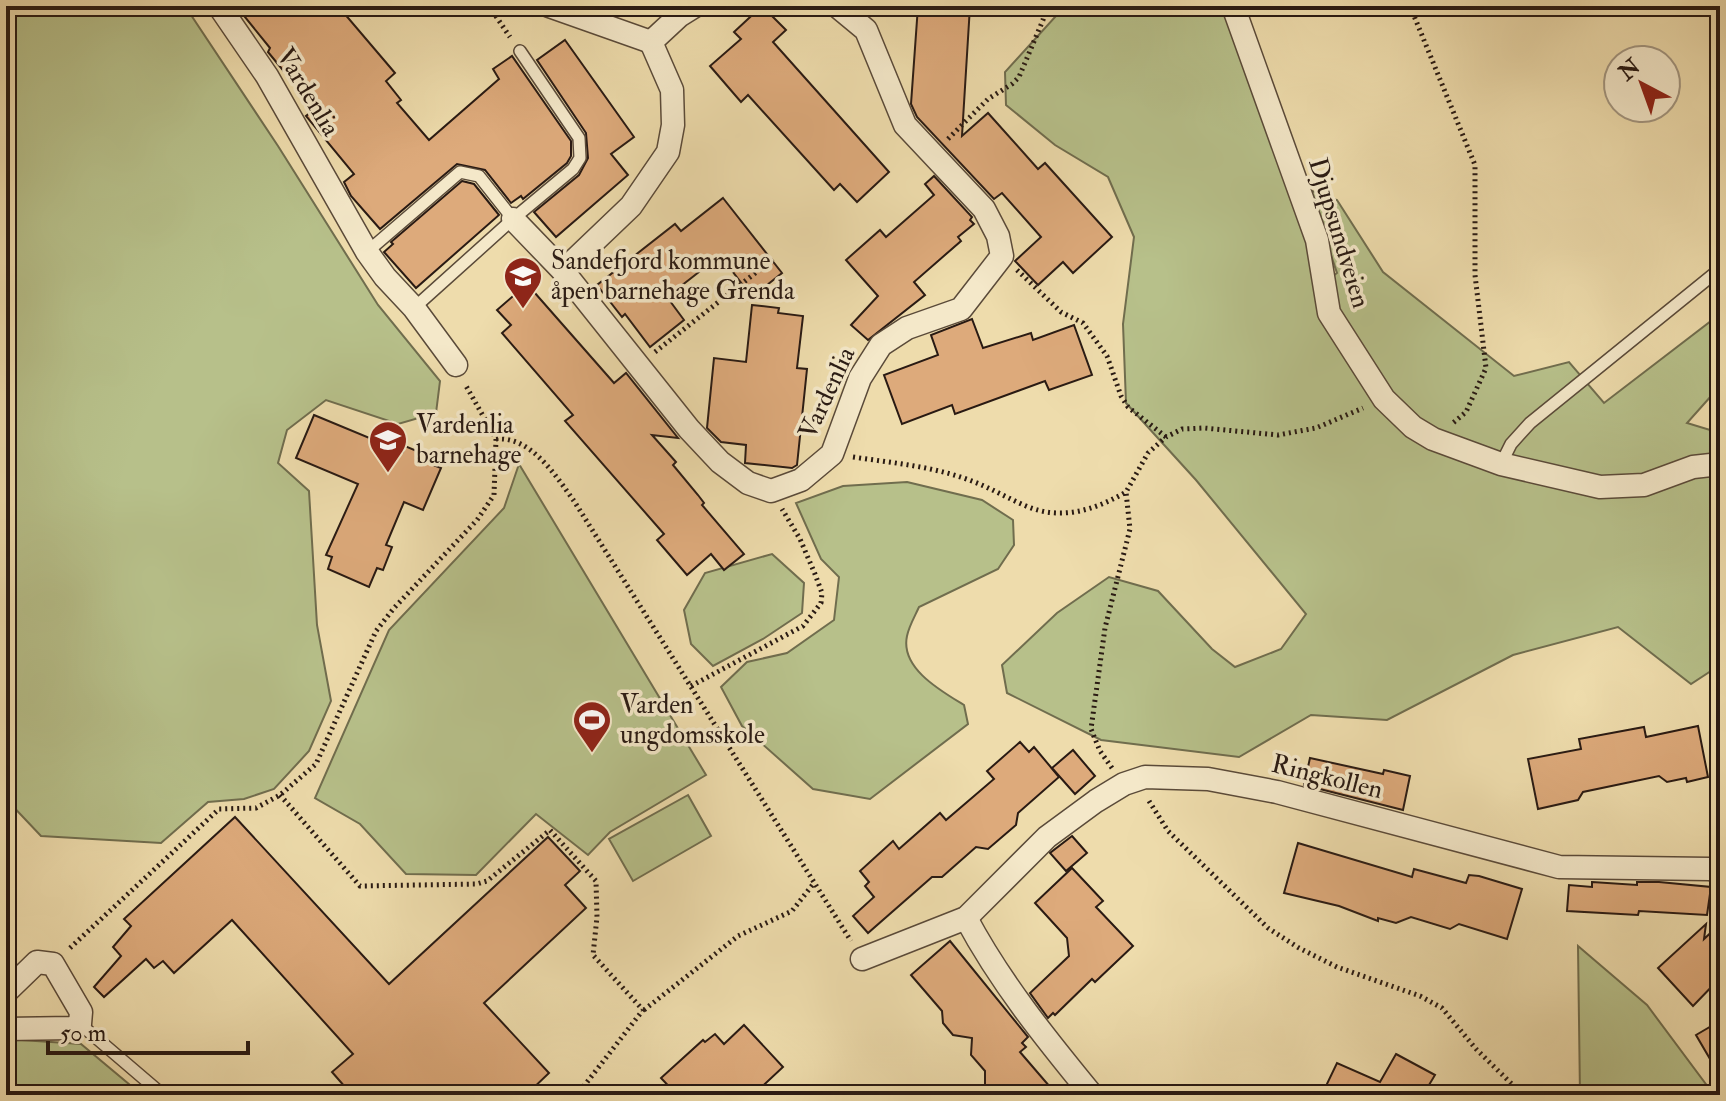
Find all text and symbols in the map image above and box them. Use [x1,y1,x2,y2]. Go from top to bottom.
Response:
street label: Vardenlia [269,42,347,142]
north arrow [1602,44,1682,124]
text: N [1612,52,1646,87]
street label: Djupsundveien [1300,154,1377,312]
place label: Sandefjord kommune åpen barnehage Grenda [551,245,795,308]
school or university icon: Sandefjord kommune åpen barnehage Grenda [502,255,544,310]
street label: Vardenlia [792,342,862,444]
place label: Vardenlia barnehage [416,409,522,471]
school or university icon: Vardenlia barnehage [367,419,409,474]
place label: Varden ungdomsskole [620,689,765,751]
sports icon: Varden ungdomsskole [571,699,613,754]
street label: Ringkollen [1268,748,1386,806]
scale bar [48,1005,248,1055]
text: 50 m [60,1018,107,1049]

